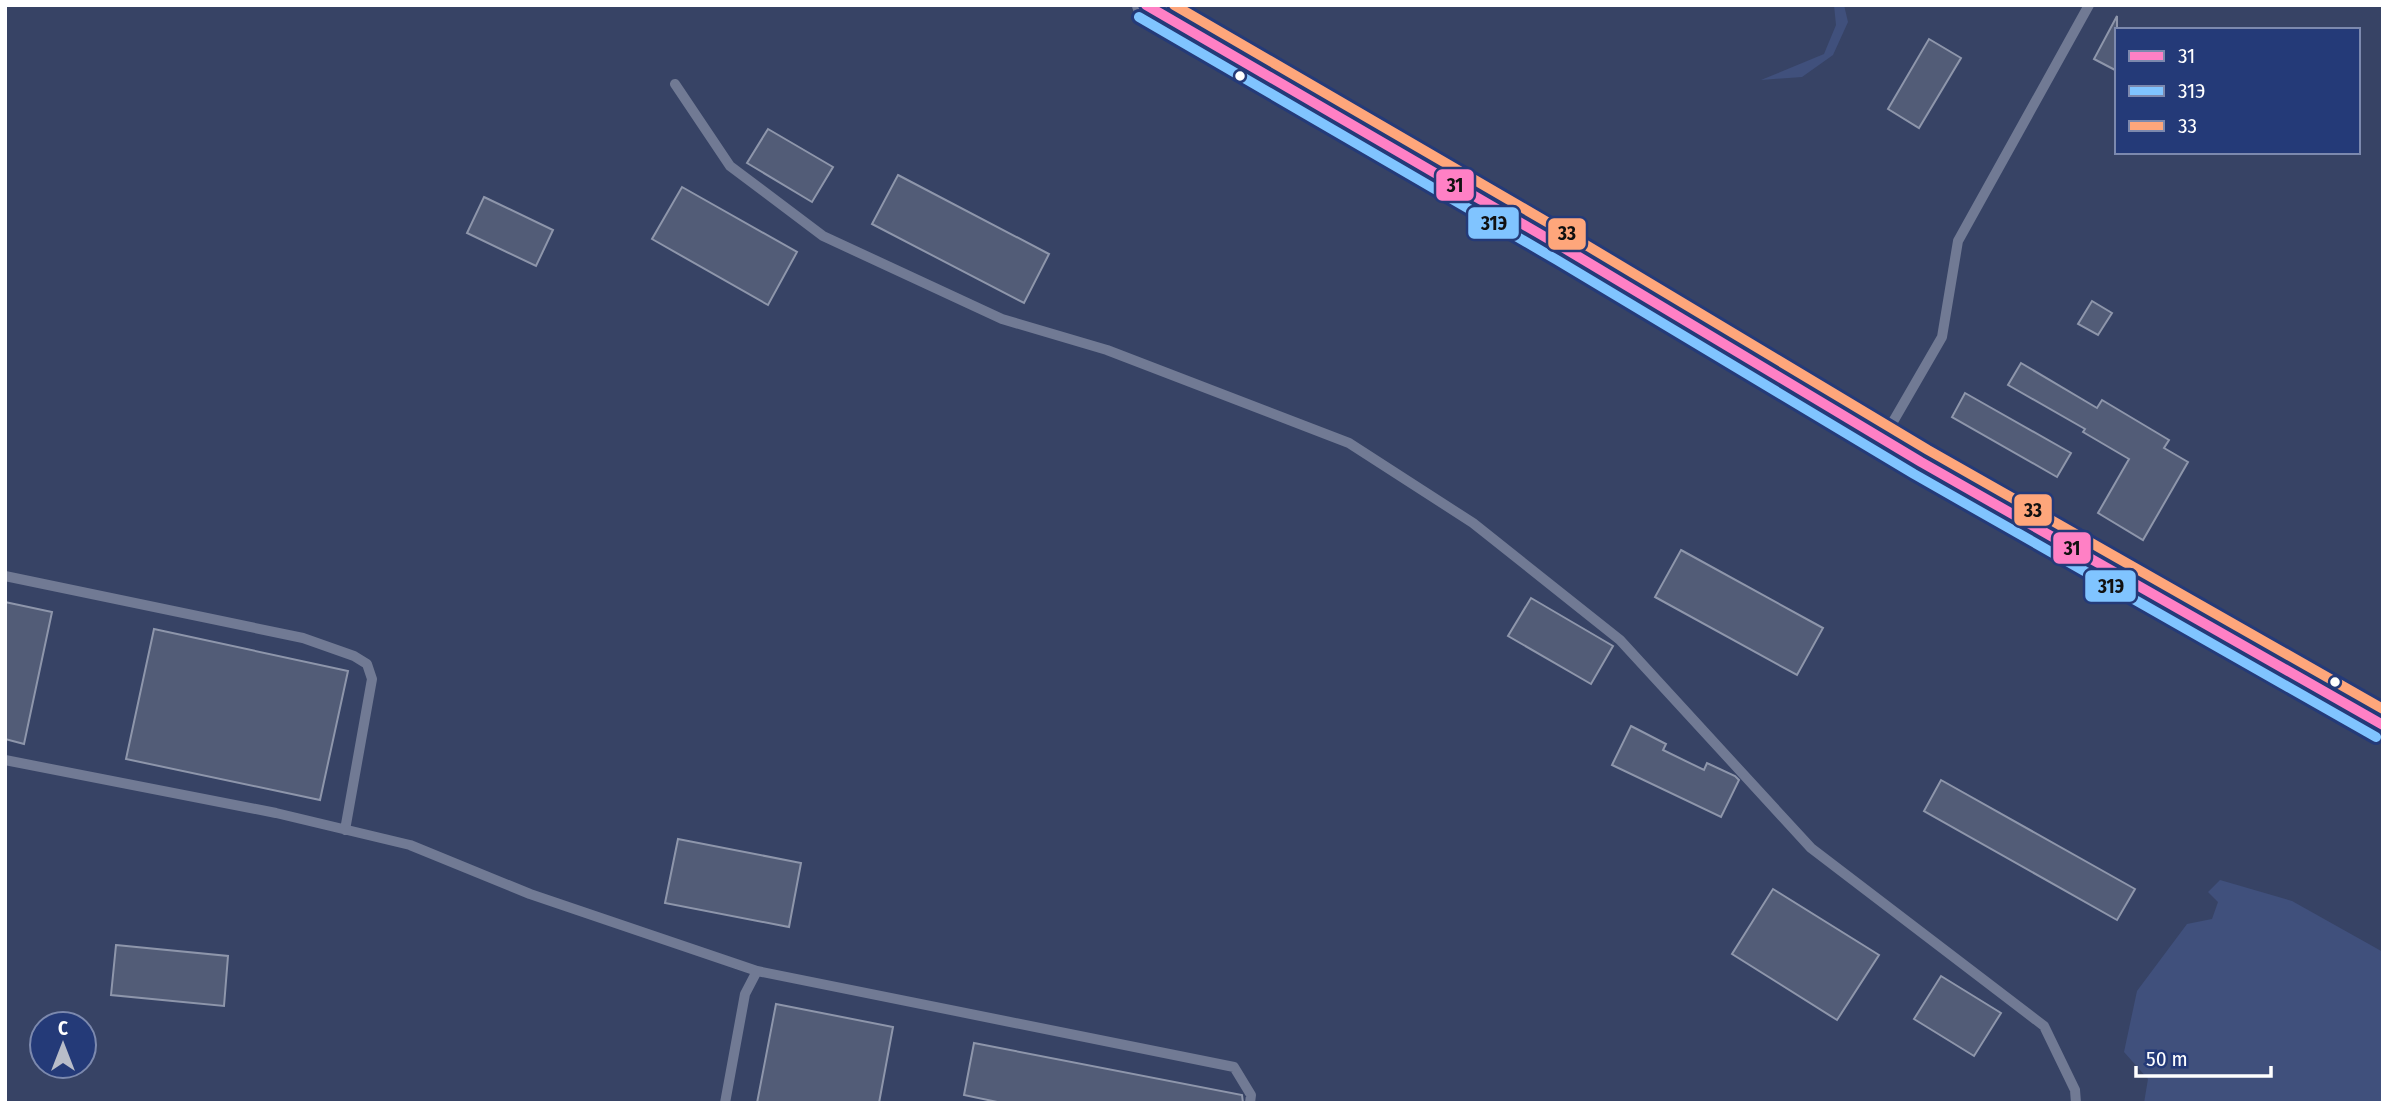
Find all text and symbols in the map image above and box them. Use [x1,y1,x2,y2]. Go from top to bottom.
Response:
legend [2115,28,2360,154]
text: 31 [2178,43,2195,69]
unlabelled marker [1233,69,1247,83]
text: 31Э [2178,78,2205,104]
text: 33 [2178,113,2197,139]
line badge: 31 [1435,168,1475,202]
text: 31 [1446,174,1463,197]
line badge: 31Э [1467,206,1520,240]
text: 31Э [1480,212,1507,235]
line badge: 33 [1547,217,1587,251]
text: 33 [1557,222,1576,245]
line badge: 33 [2013,493,2053,527]
text: 33 [2023,499,2042,522]
line badge: 31 [2052,531,2092,565]
text: 31 [2063,537,2080,560]
line badge: 31Э [2084,569,2137,603]
text: 31Э [2097,575,2124,598]
unlabelled marker [2328,675,2342,689]
north arrow [28,1010,98,1080]
text: С [58,1017,68,1040]
scale bar [2136,1034,2271,1078]
text: 50 m [2146,1046,2188,1072]

